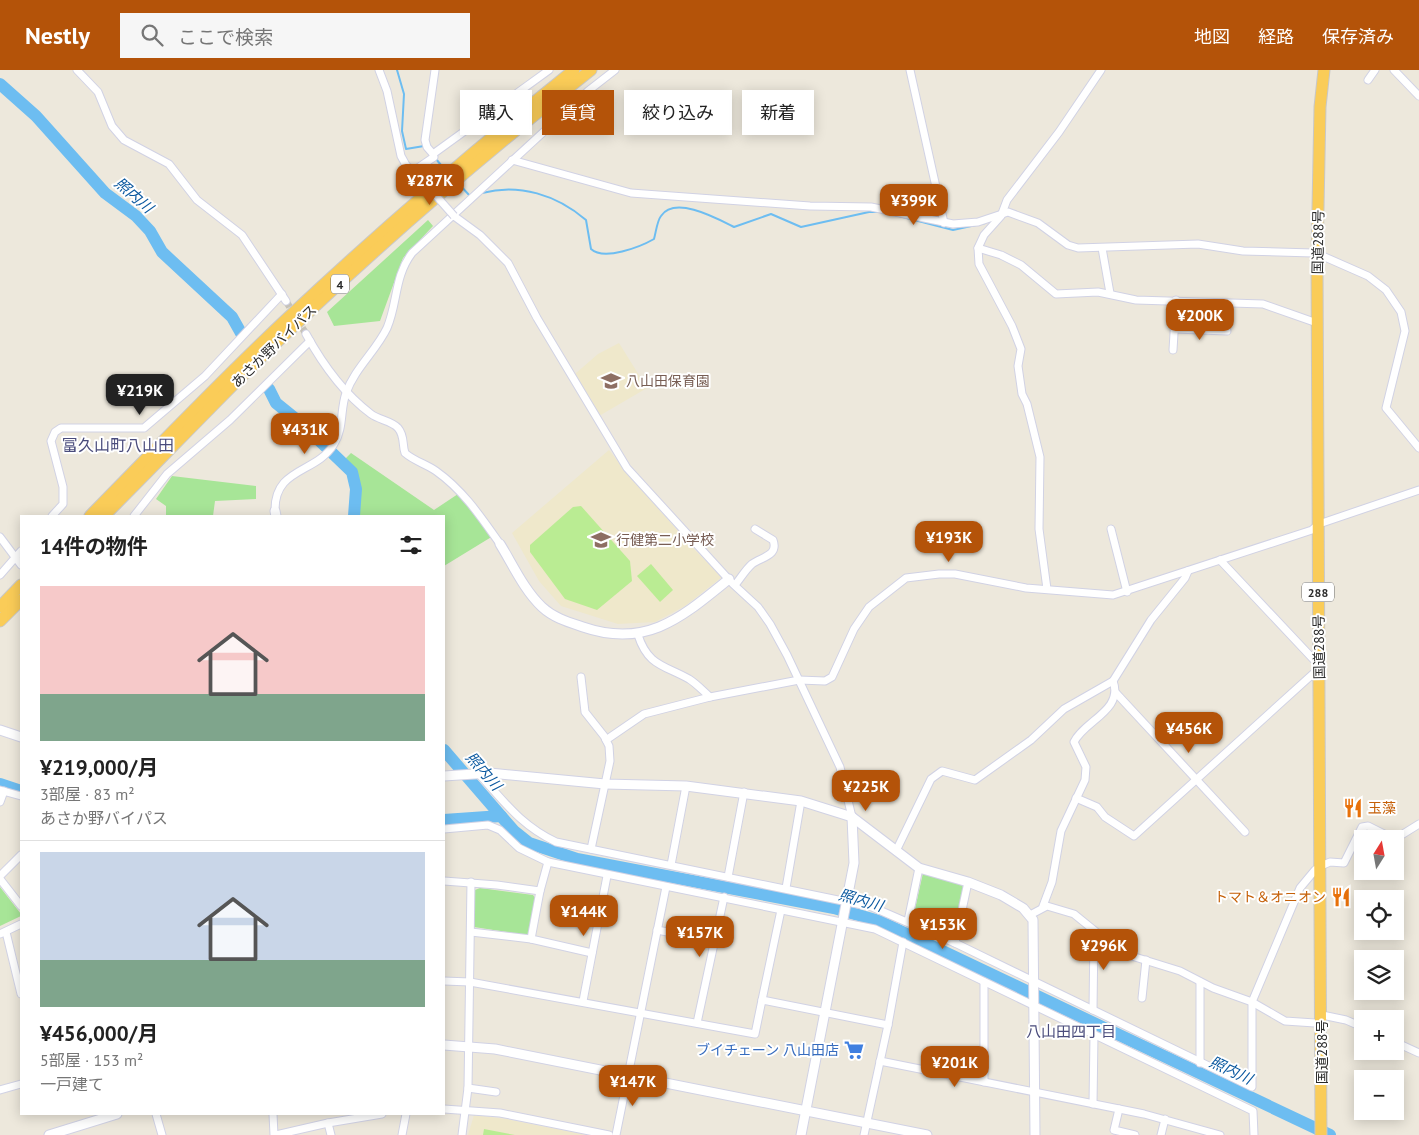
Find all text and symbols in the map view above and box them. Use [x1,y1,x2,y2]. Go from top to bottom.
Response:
search box [120,13,470,58]
text: Nestly [25,20,90,51]
icon: search [138,21,166,49]
text: ここで検索 [178,25,273,49]
text: 地図 [1194,25,1230,48]
text: 経路 [1258,25,1294,48]
text: 保存済み [1322,25,1394,48]
chip: 購入 [460,90,532,135]
chip: 賃貸 [542,90,614,135]
chip: 絞り込み [624,90,732,135]
chip: 新着 [742,90,814,135]
pin: ¥287K [395,164,465,206]
text: ¥287K [407,170,453,190]
water label: 照内川 [111,173,159,218]
pin: ¥399K [879,184,949,226]
text: ¥399K [891,190,937,210]
street label: 国道288号 [1308,209,1328,275]
road number: 4 [331,274,349,293]
pin: ¥200K [1165,298,1235,341]
street label: あさか野バイパス [228,301,320,391]
text: ¥200K [1177,305,1223,325]
school or university icon: 八山田保育園 [600,370,622,392]
place label: 八山田保育園 [626,372,710,390]
pin: ¥219K [105,374,175,416]
text: ¥219K [117,380,163,400]
pin: ¥431K [270,412,340,455]
text: ¥431K [282,419,328,439]
district label: 富久山町八山田 [62,435,174,455]
pin: ¥193K [914,520,984,563]
text: ¥193K [926,527,972,547]
school or university icon: 行健第二小学校 [590,529,612,551]
icon: filters [397,531,425,559]
place label: 行健第二小学校 [616,531,714,549]
text: 14件の物件 [40,533,148,560]
road number: 288 [1302,582,1334,602]
street label: 国道288号 [1309,614,1329,680]
icon: home [188,619,278,709]
pin: ¥456K [1154,712,1224,754]
text: ¥456K [1166,718,1212,738]
water label: 照内川 [462,748,507,796]
text: ¥219,000/月 [40,754,158,781]
pin: ¥225K [831,770,901,812]
text: ¥225K [843,776,889,796]
text: 3部屋 · 83 m² [40,784,135,804]
restaurant icon: 玉藻 [1342,797,1364,819]
place label: 玉藻 [1368,799,1396,817]
text: あさか野バイパス [40,808,168,828]
north arrow [1354,830,1404,880]
map controls [1354,830,1404,1120]
icon: home [188,884,278,974]
water label: 照内川 [837,885,887,916]
restaurant icon: トマト＆オニオン [1330,886,1352,908]
place label: トマト＆オニオン [1214,888,1326,906]
button: locate [1354,890,1404,940]
pin: ¥144K [549,894,619,937]
text: ¥144K [561,901,607,921]
pin: ¥153K [908,908,978,950]
text: ¥153K [920,914,966,934]
pin: ¥157K [665,916,735,958]
text: ¥157K [677,922,723,942]
pin: ¥296K [1069,928,1139,971]
text: ¥296K [1081,935,1127,955]
button: layers [1354,950,1404,1000]
button: + [1354,1010,1404,1060]
text: ¥456,000/月 [40,1020,158,1047]
street label: 国道288号 [1313,1020,1331,1084]
district label: 八山田四丁目 [1026,1022,1116,1041]
supermarket icon: ブイチェーン 八山田店 [843,1039,865,1061]
place label: ブイチェーン 八山田店 [696,1041,839,1059]
pin: ¥201K [920,1046,990,1088]
text: 5部屋 · 153 m² [40,1050,143,1070]
text: ¥201K [932,1052,978,1072]
water label: 照内川 [1207,1052,1257,1089]
pin: ¥147K [598,1064,668,1107]
button: − [1354,1070,1404,1120]
text: ¥147K [610,1071,656,1091]
text: 一戸建て [40,1074,104,1094]

